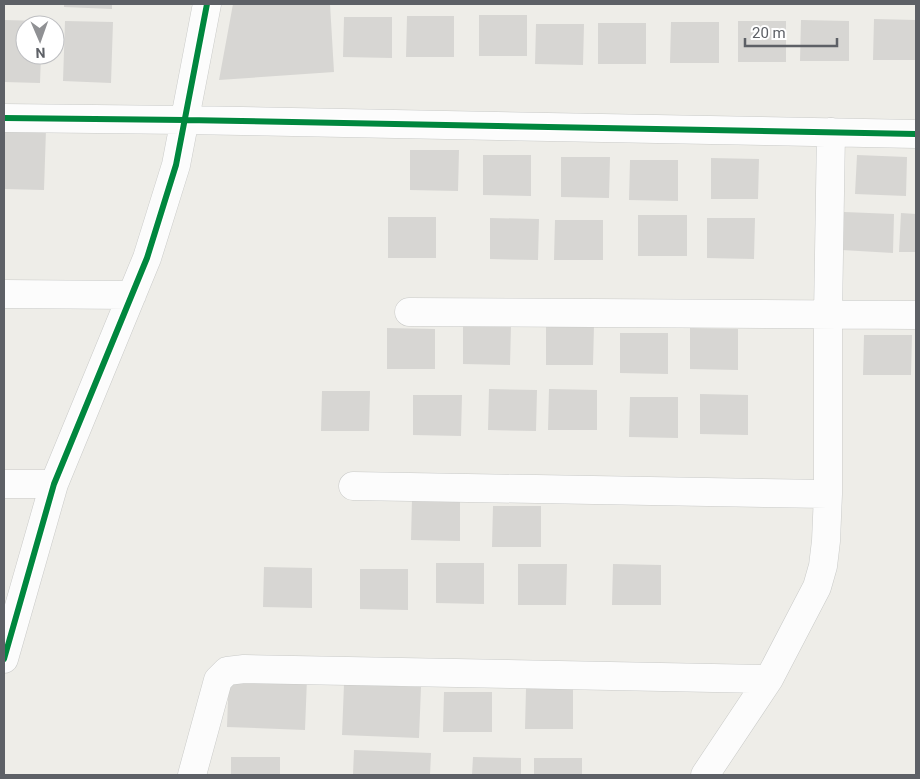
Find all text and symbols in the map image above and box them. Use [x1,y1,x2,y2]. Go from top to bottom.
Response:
north arrow [15,15,65,65]
scale bar [745,15,838,47]
text: 20 m [752,24,786,42]
text: N [35,45,46,61]

